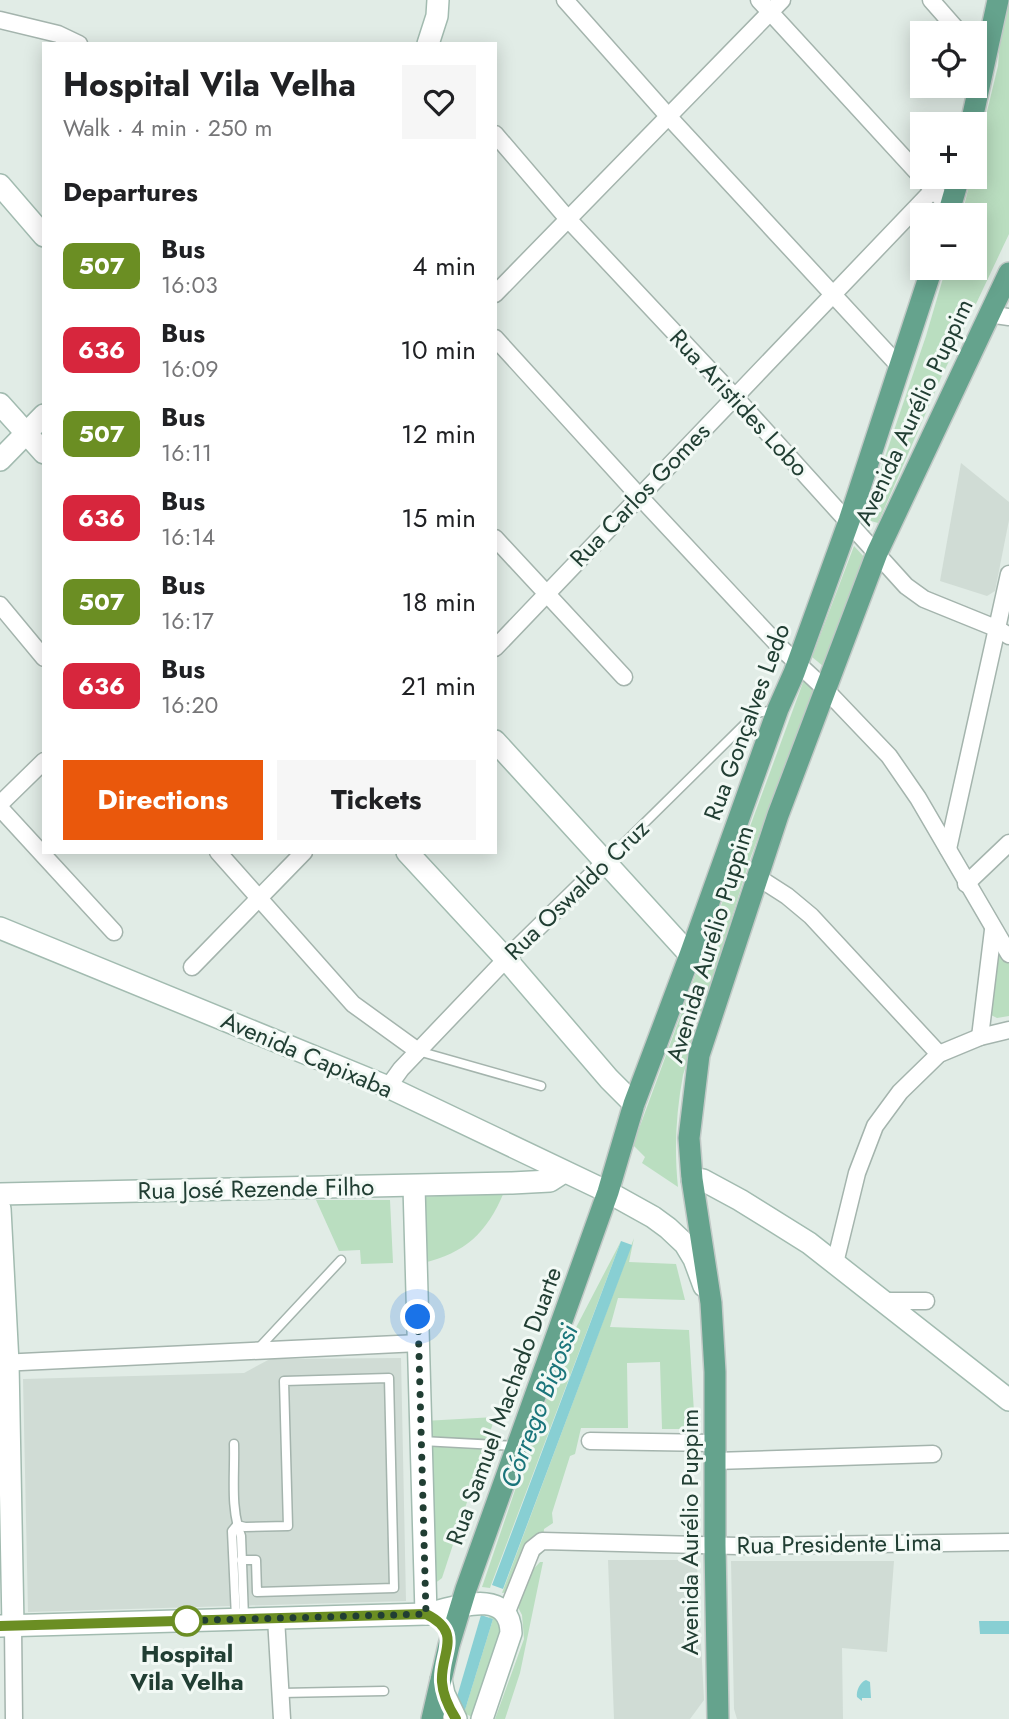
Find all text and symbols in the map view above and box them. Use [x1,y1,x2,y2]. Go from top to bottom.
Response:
map controls [910,21,987,280]
button: locate [910,21,987,98]
text: Hospital Vila Velha [63,61,356,108]
button: heart [402,65,476,139]
text: Walk · 4 min · 250 m [63,111,272,145]
button: + [910,112,987,189]
text: Departures [63,173,198,211]
button: − [910,203,987,280]
text: Bus [161,230,205,268]
text: 4 min [412,247,476,285]
text: 507 [79,248,124,283]
text: 16:03 [161,268,218,302]
street label: Avenida Aurélio Puppim [846,293,981,531]
text: Bus [161,314,205,352]
street label: Rua Aristides Lobo [662,321,817,484]
text: 10 min [400,331,476,369]
text: 636 [78,332,125,367]
text: 16:09 [161,352,219,386]
text: Bus [161,398,205,436]
text: 12 min [401,415,476,453]
street label: Rua Carlos Gomes [561,415,718,575]
text: 507 [79,416,124,451]
text: 16:11 [161,436,212,470]
text: Bus [161,482,205,520]
text: 15 min [401,499,476,537]
text: 636 [78,500,125,535]
text: 16:14 [161,520,215,554]
text: Bus [161,566,205,604]
text: 18 min [402,583,476,621]
text: 507 [79,584,124,619]
text: 16:17 [161,604,214,638]
street label: Rua Gonçalves Ledo [695,619,798,825]
text: Bus [161,650,205,688]
text: 21 min [401,667,476,705]
text: 636 [78,668,125,703]
text: 16:20 [161,688,218,722]
button: Directions [63,760,263,840]
button: Tickets [277,760,476,840]
street label: Rua Oswaldo Cruz [497,811,657,968]
street label: Avenida Aurélio Puppim [657,821,762,1067]
street label: Avenida Capixaba [216,1003,398,1106]
street label: Rua José Rezende Filho [137,1169,375,1208]
street label: Rua Samuel Machado Duarte [437,1262,570,1550]
your location [400,1299,435,1334]
water label: Córrego Bigossi [490,1318,588,1493]
street label: Avenida Aurélio Puppim [672,1409,707,1655]
street label: Rua Presidente Lima [736,1524,942,1563]
marker: Hospital Vila Velha [172,1606,202,1636]
place label: Hospital Vila Velha [129,1636,244,1699]

